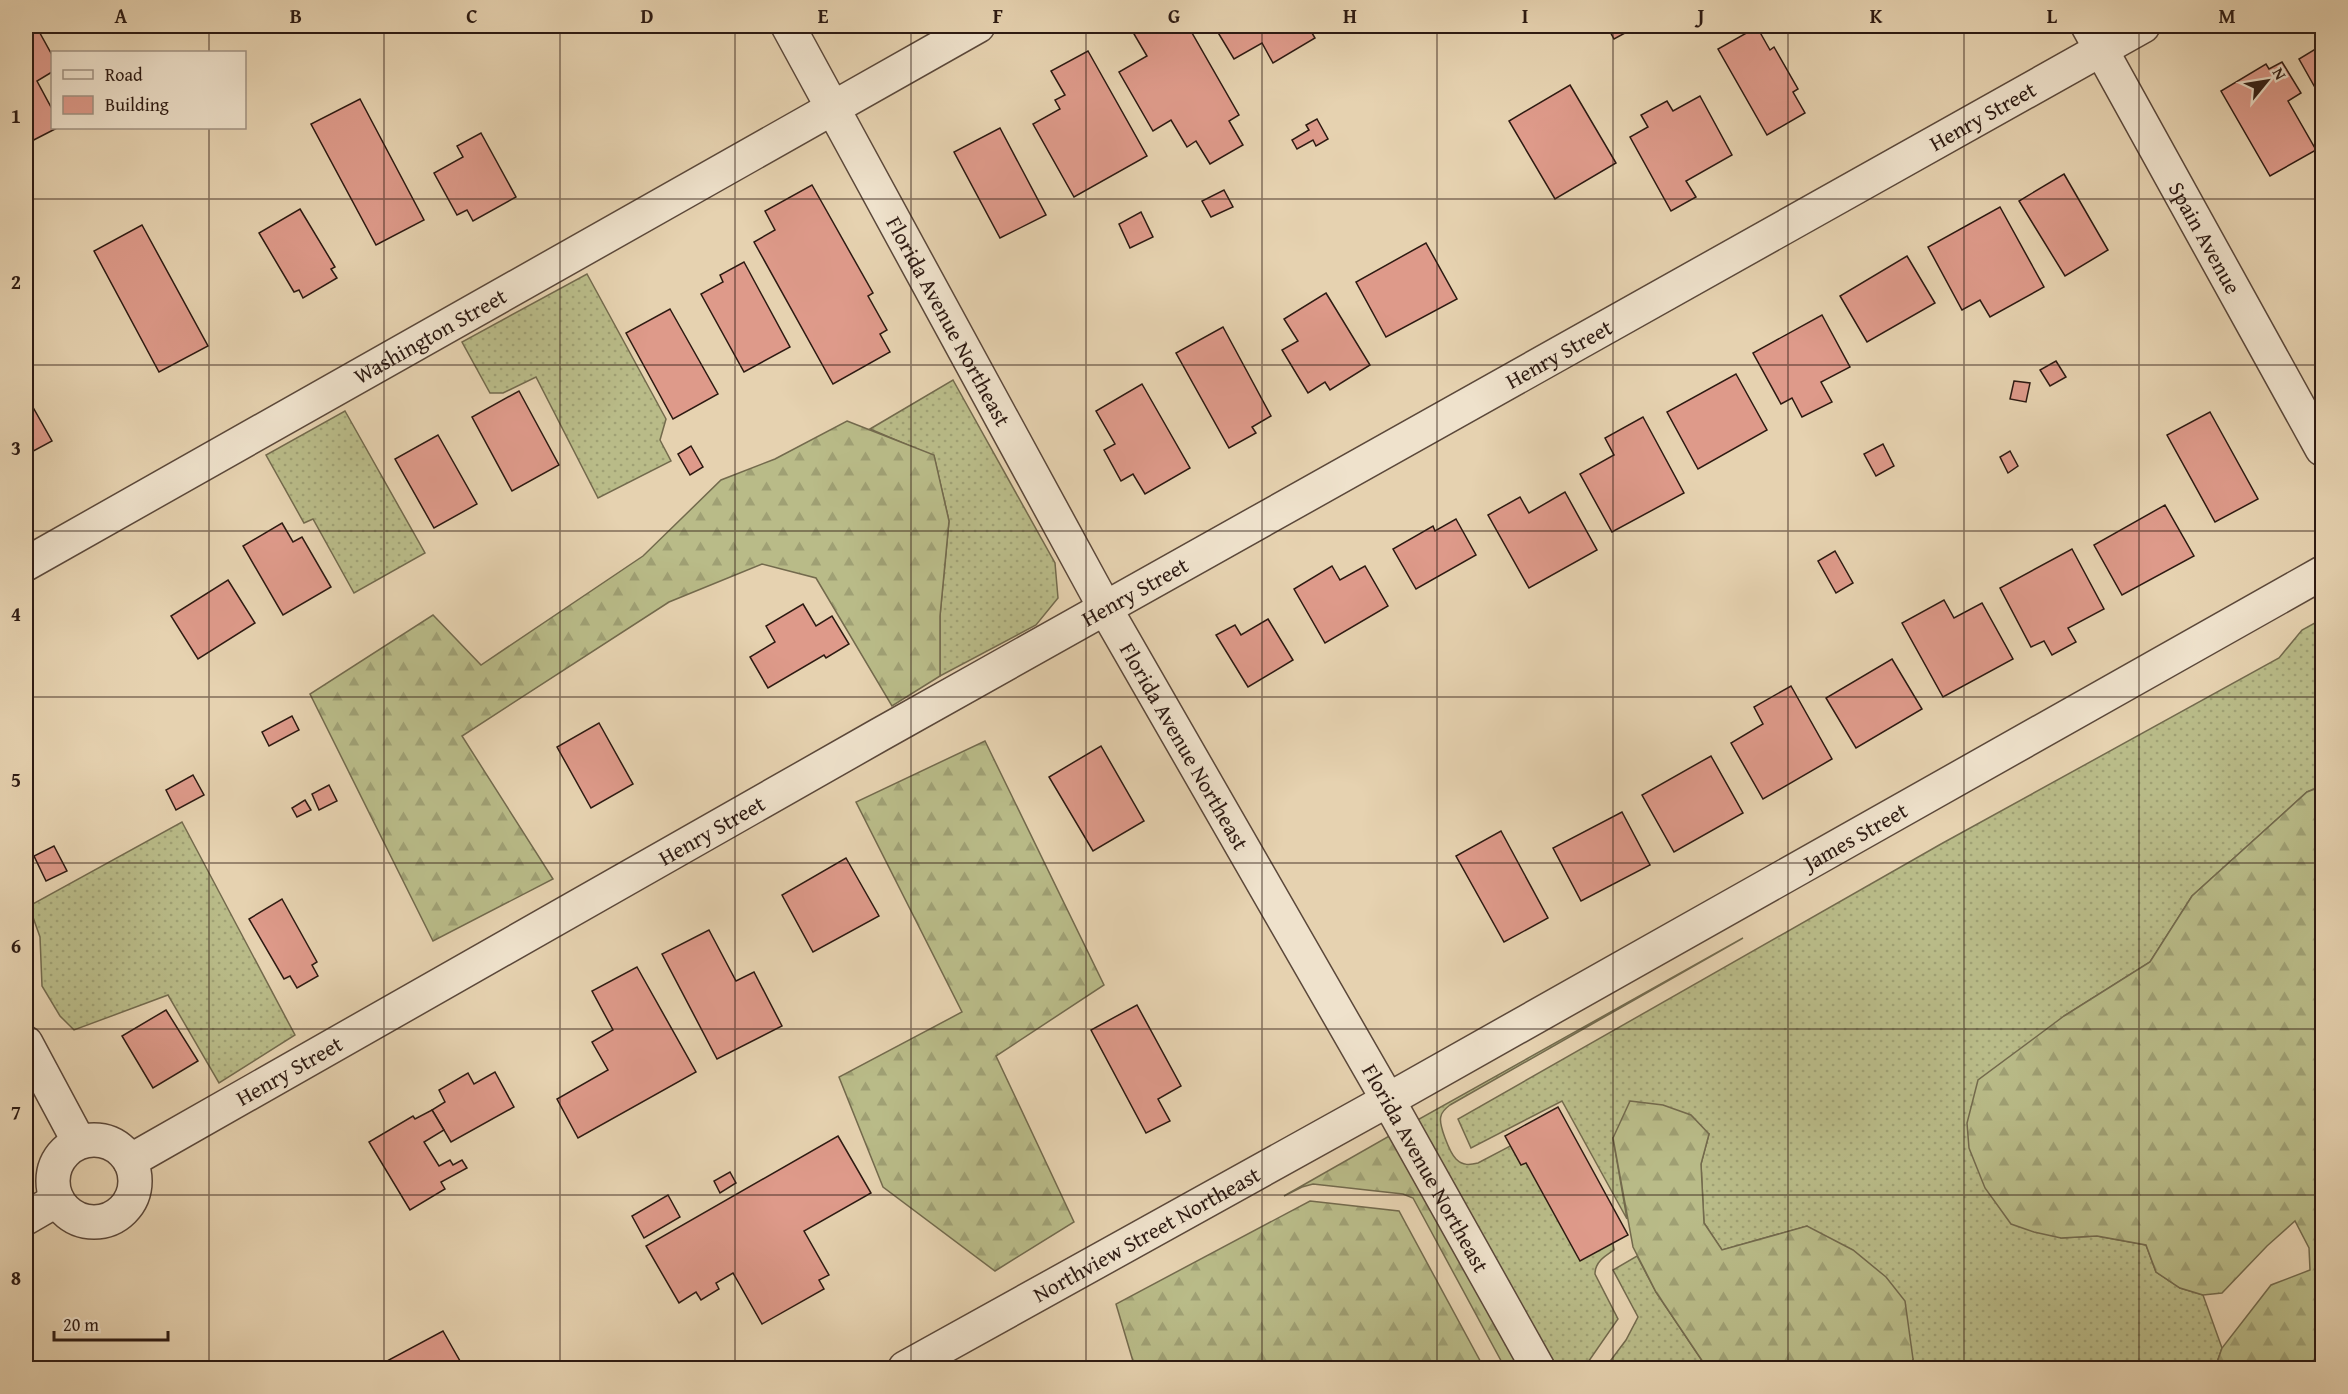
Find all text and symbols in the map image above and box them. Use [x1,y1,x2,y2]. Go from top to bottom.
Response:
text: A [115,1,128,30]
text: B [290,1,302,30]
text: C [466,1,478,30]
text: D [640,1,654,30]
text: E [818,1,829,30]
text: F [993,1,1003,30]
text: G [1168,1,1180,30]
text: H [1343,1,1357,30]
text: I [1522,1,1528,30]
text: J [1695,1,1705,30]
text: K [1870,1,1883,30]
text: L [2047,1,2058,30]
text: M [2218,1,2236,30]
legend [51,51,246,129]
north arrow [2237,51,2297,111]
text: Road [105,61,143,88]
text: N [2267,63,2293,84]
street label: Henry Street [1923,73,2042,159]
text: Building [105,91,169,118]
text: 1 [11,101,21,130]
street label: Spain Avenue [2161,176,2249,300]
street label: Florida Avenue Northeast [878,210,1019,432]
text: 2 [11,267,21,296]
street label: Washington Street [348,280,512,392]
street label: Henry Street [1499,311,1618,397]
text: 3 [11,433,21,462]
street label: Henry Street [1076,549,1194,634]
text: 4 [11,599,21,628]
street label: Florida Avenue Northeast [1112,636,1257,856]
text: 5 [11,765,21,794]
street label: Henry Street [652,787,771,873]
street label: James Street [1795,794,1913,880]
text: 6 [11,931,21,960]
street label: Henry Street [230,1027,348,1114]
street label: Florida Avenue Northeast [1354,1057,1497,1278]
text: 7 [11,1097,21,1126]
street label: Northview Street Northeast [1027,1158,1266,1310]
text: 8 [11,1263,21,1292]
scale bar [54,1304,168,1342]
text: 20 m [63,1311,99,1338]

